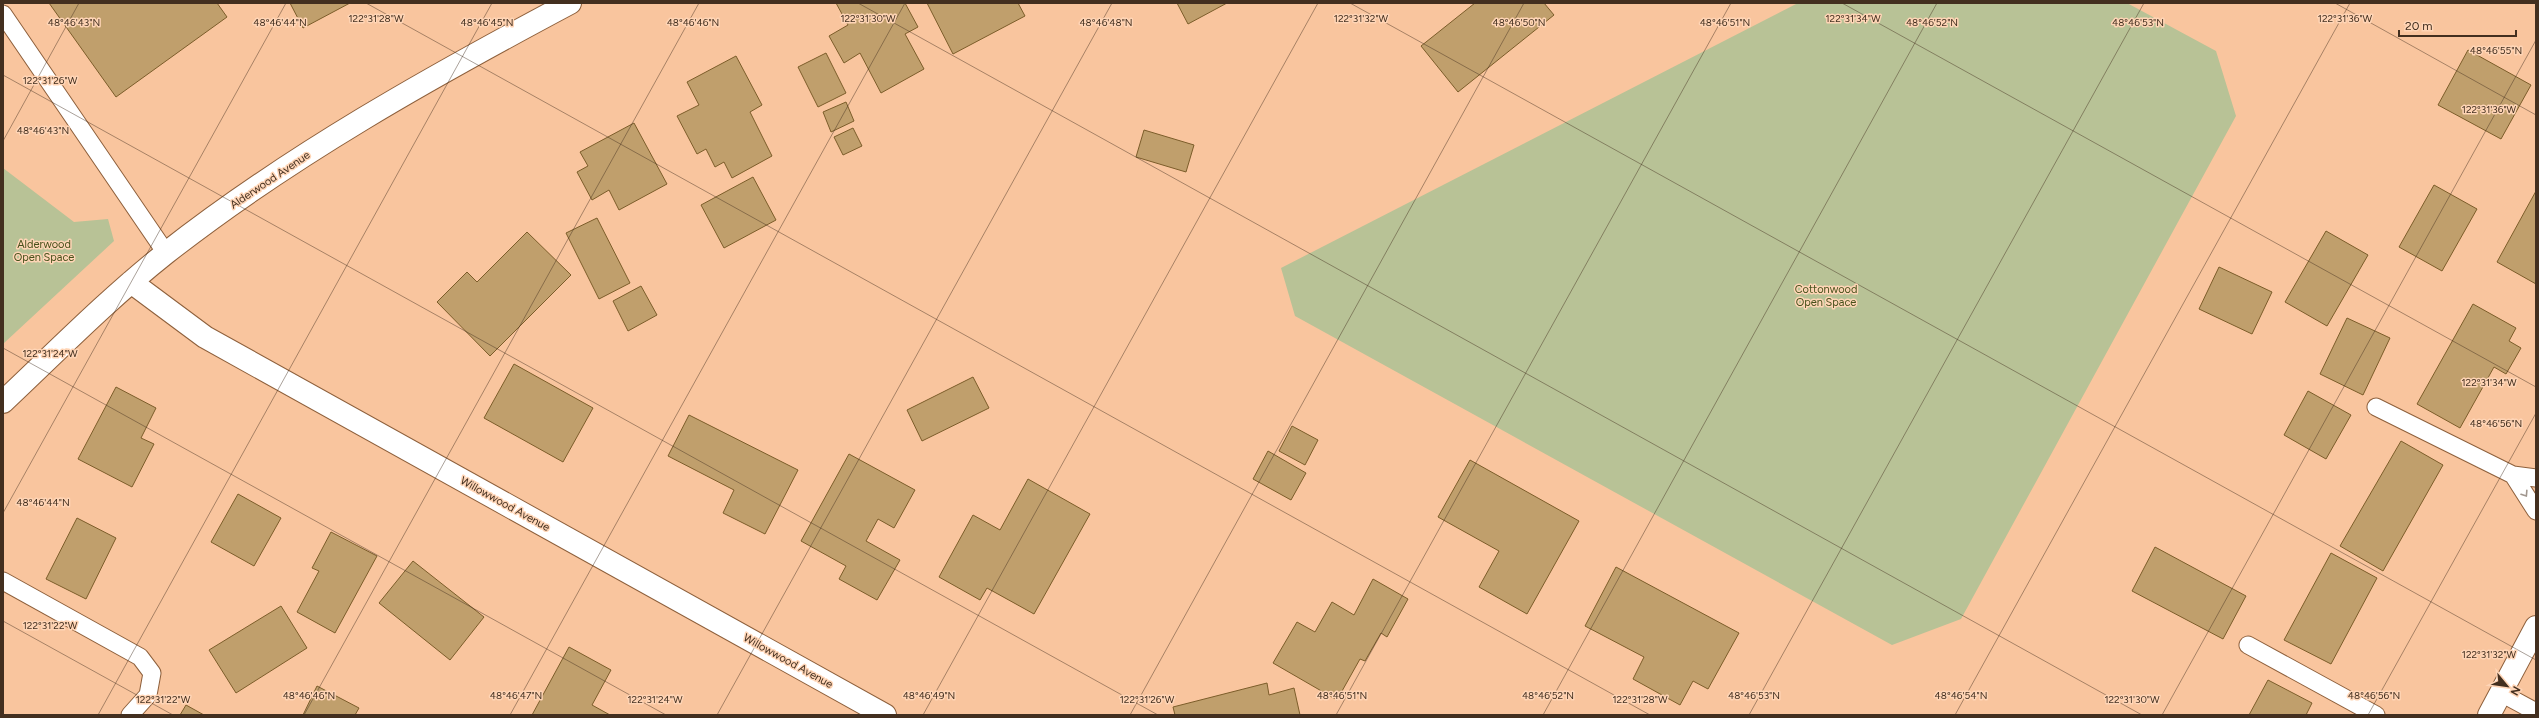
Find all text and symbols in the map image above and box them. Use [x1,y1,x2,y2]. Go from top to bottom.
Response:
text: 122°31'28"W [348,12,404,25]
text: 122°31'30"W [840,12,896,25]
text: 122°31'32"W [1334,12,1389,25]
text: 122°31'34"W [1825,12,1881,25]
text: 122°31'36"W [2318,12,2373,25]
scale bar [2399,12,2516,38]
text: 48°46'43"N [48,16,100,29]
text: 48°46'44"N [253,16,307,29]
text: 48°46'45"N [461,16,513,29]
text: 48°46'46"N [667,16,719,29]
text: 48°46'48"N [1079,16,1133,29]
text: 48°46'50"N [1492,16,1546,29]
text: 48°46'51"N [1700,16,1750,29]
text: 48°46'52"N [1906,16,1958,29]
text: 48°46'53"N [2112,16,2164,29]
text: 20 m [2405,19,2433,33]
text: 48°46'55"N [2470,44,2522,57]
text: 122°31'26"W [23,74,78,87]
text: 122°31'36"W [2462,103,2517,116]
text: 48°46'43"N [17,124,69,137]
street label: Alderwood Avenue [228,148,312,212]
park label: Alderwood Open Space [14,238,74,264]
park label: Cottonwood Open Space [1795,283,1857,309]
text: 122°31'24"W [22,347,78,360]
text: 122°31'34"W [2461,376,2517,389]
text: 48°46'56"N [2470,417,2522,430]
street label: Willowwood Avenue [458,474,552,534]
one-way arrow [2521,490,2528,497]
text: 48°46'44"N [16,496,70,509]
text: 122°31'22"W [23,619,78,632]
street label: Willowwood Avenue [741,631,835,691]
text: 122°31'32"W [2462,648,2517,661]
north arrow [2487,666,2527,706]
text: N [2508,684,2523,697]
text: 48°46'46"N [283,689,335,702]
text: 48°46'47"N [490,689,542,702]
text: 48°46'49"N [903,689,955,702]
text: 48°46'51"N [1317,689,1367,702]
text: 48°46'52"N [1522,689,1574,702]
text: 48°46'53"N [1728,689,1780,702]
text: 48°46'54"N [1935,689,1987,702]
text: 48°46'56"N [2348,689,2400,702]
text: 122°31'22"W [136,693,191,706]
text: 122°31'24"W [627,693,683,706]
text: 122°31'26"W [1120,693,1175,706]
text: 122°31'28"W [1612,693,1668,706]
text: 122°31'30"W [2104,693,2160,706]

